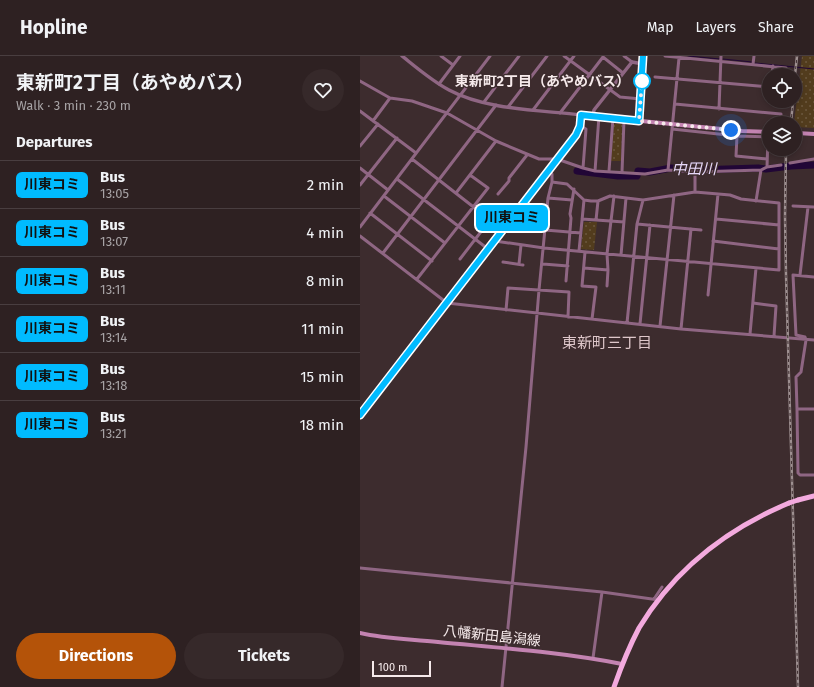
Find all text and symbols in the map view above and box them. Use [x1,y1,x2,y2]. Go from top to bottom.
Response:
text: Hopline [20,16,88,39]
text: Map [647,19,673,36]
text: Layers [695,19,736,36]
text: Share [758,19,794,36]
map controls [762,68,802,156]
button: locate [762,68,802,108]
button: heart [302,69,344,111]
text: 東新町2丁目（あやめバス） [16,71,254,94]
marker: 東新町2丁目（あやめバス） [633,72,651,90]
place label: 東新町2丁目（あやめバス） [455,73,630,90]
text: Walk · 3 min · 230 m [16,98,131,113]
button: layers [762,116,802,156]
your location [721,120,741,140]
text: Departures [16,133,93,151]
water label: 中田川 [671,160,718,178]
text: Bus [100,168,125,186]
text: 川東コミ [24,176,80,193]
text: 2 min [307,176,344,194]
text: 13:05 [100,186,129,201]
line badge: 川東コミ [484,205,540,231]
text: 川東コミ [484,209,540,226]
text: Bus [100,216,125,234]
text: 川東コミ [24,224,80,241]
text: 4 min [306,224,344,242]
text: 13:07 [100,234,128,249]
text: Bus [100,264,125,282]
text: 川東コミ [24,272,80,289]
text: 8 min [306,272,344,290]
text: 13:11 [100,282,126,297]
text: Bus [100,312,125,330]
text: 川東コミ [24,320,80,337]
text: 11 min [301,320,344,338]
text: 13:14 [100,330,127,345]
district label: 東新町三丁目 [562,334,652,352]
text: Bus [100,360,125,378]
text: 川東コミ [24,368,80,385]
text: 15 min [300,368,344,386]
text: 13:18 [100,378,128,393]
text: Bus [100,408,125,426]
text: 川東コミ [24,416,80,433]
text: 18 min [299,416,344,434]
text: 13:21 [100,426,127,441]
street label: 八幡新田島潟線 [442,622,542,650]
button: Directions [16,633,176,679]
button: Tickets [184,633,344,679]
scale bar [372,659,431,678]
text: 100 m [378,661,407,674]

